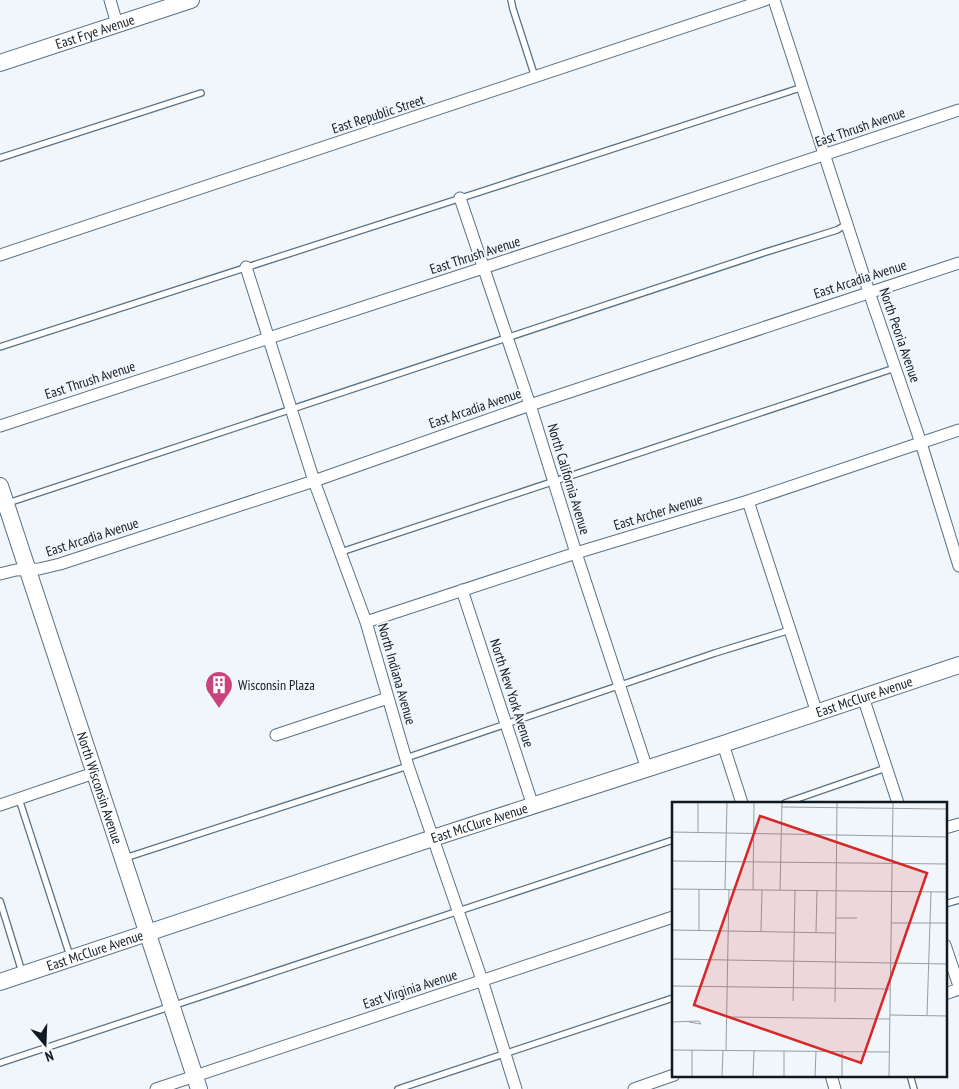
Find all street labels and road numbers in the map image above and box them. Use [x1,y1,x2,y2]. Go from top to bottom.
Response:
street label: East Frye Avenue [53,10,137,53]
street label: East Republic Street [329,91,427,137]
street label: East Thrush Avenue [813,103,908,151]
street label: East Thrush Avenue [428,232,523,278]
street label: East Arcadia Avenue [811,255,909,302]
street label: North Peoria Avenue [875,285,925,385]
street label: East Thrush Avenue [43,357,138,403]
street label: East Arcadia Avenue [426,384,524,432]
street label: North California Avenue [544,421,594,537]
street label: East Archer Avenue [611,490,705,534]
street label: East Arcadia Avenue [43,513,141,560]
street label: North Indiana Avenue [374,621,420,727]
street label: North New York Avenue [486,637,538,750]
street label: East McClure Avenue [814,672,915,721]
street label: North Wisconsin Avenue [73,730,127,846]
street label: East McClure Avenue [429,799,530,847]
street label: East McClure Avenue [44,926,146,975]
street label: East Virginia Avenue [361,965,460,1013]

